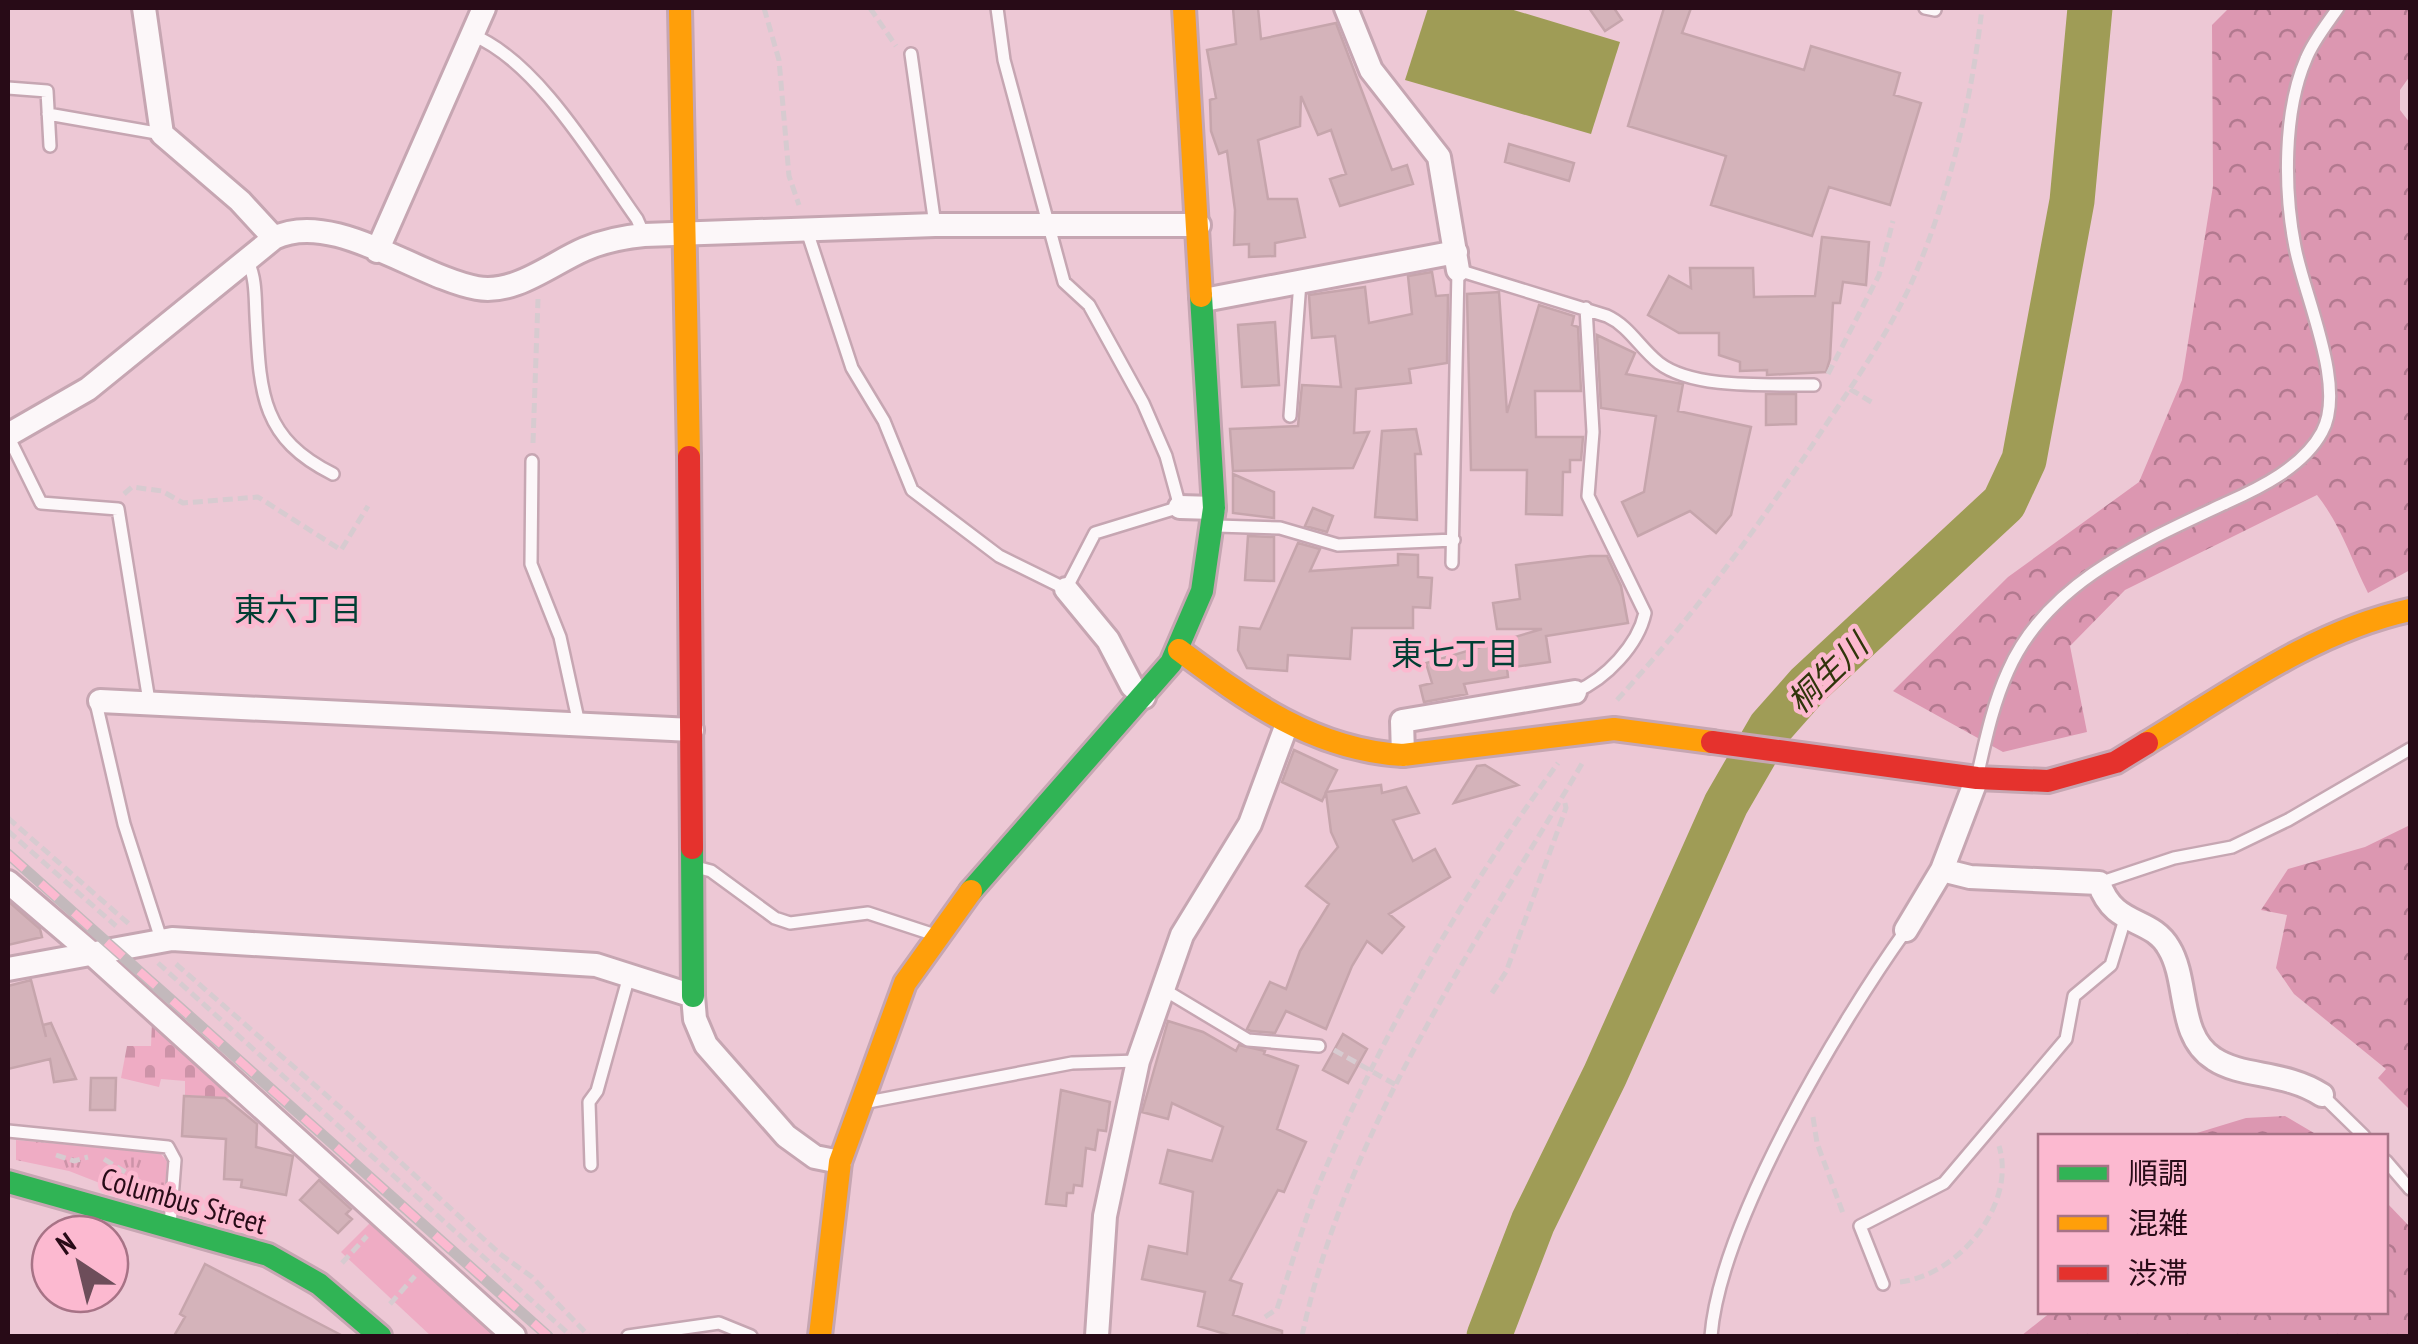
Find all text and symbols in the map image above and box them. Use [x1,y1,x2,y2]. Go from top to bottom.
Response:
district label: 東六丁目 [234,588,362,630]
water label: 桐生川 [1778,622,1878,721]
district label: 東七丁目 [1391,632,1519,674]
legend [2038,1134,2388,1314]
text: 順調 [2128,1153,2188,1192]
street label: Columbus Street [97,1158,272,1242]
text: 混雑 [2128,1203,2188,1242]
north arrow [30,1214,130,1314]
text: N [49,1224,82,1263]
text: 渋滞 [2128,1253,2188,1292]

